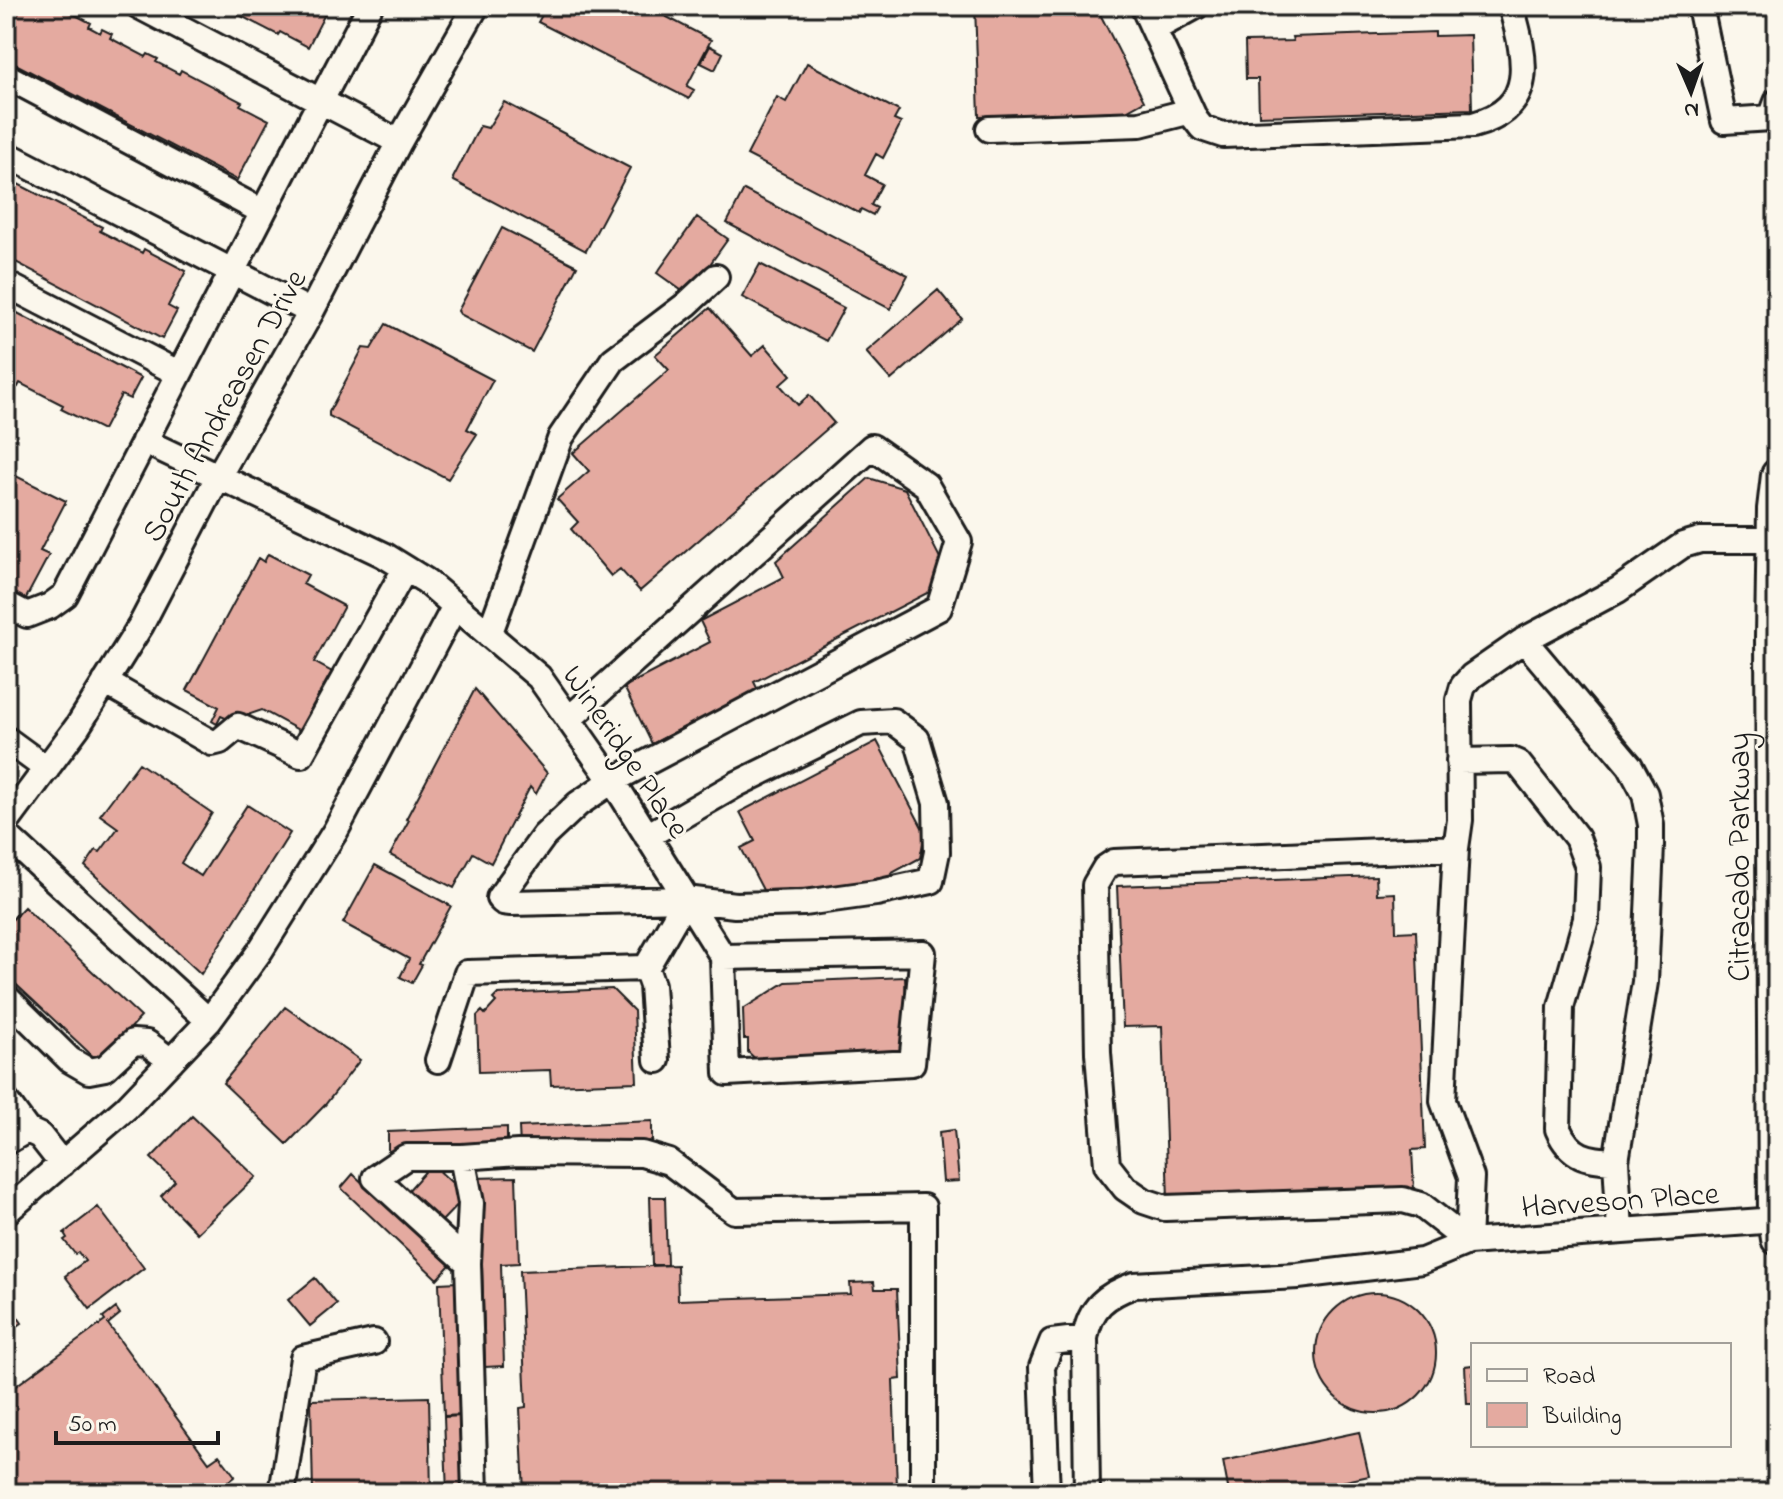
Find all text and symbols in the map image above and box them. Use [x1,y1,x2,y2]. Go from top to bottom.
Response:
north arrow [1651,52,1731,132]
text: N [1684,93,1700,125]
street label: South Andreasen Drive [131,261,321,552]
street label: Wineridge Place [549,657,700,850]
street label: Citracado Parkway [1718,732,1765,982]
street label: Harveson Place [1520,1172,1721,1233]
legend [1471,1343,1731,1447]
text: Road [1543,1360,1596,1395]
scale bar [56,1395,218,1445]
text: Building [1542,1400,1622,1435]
text: 50 m [68,1408,117,1443]

